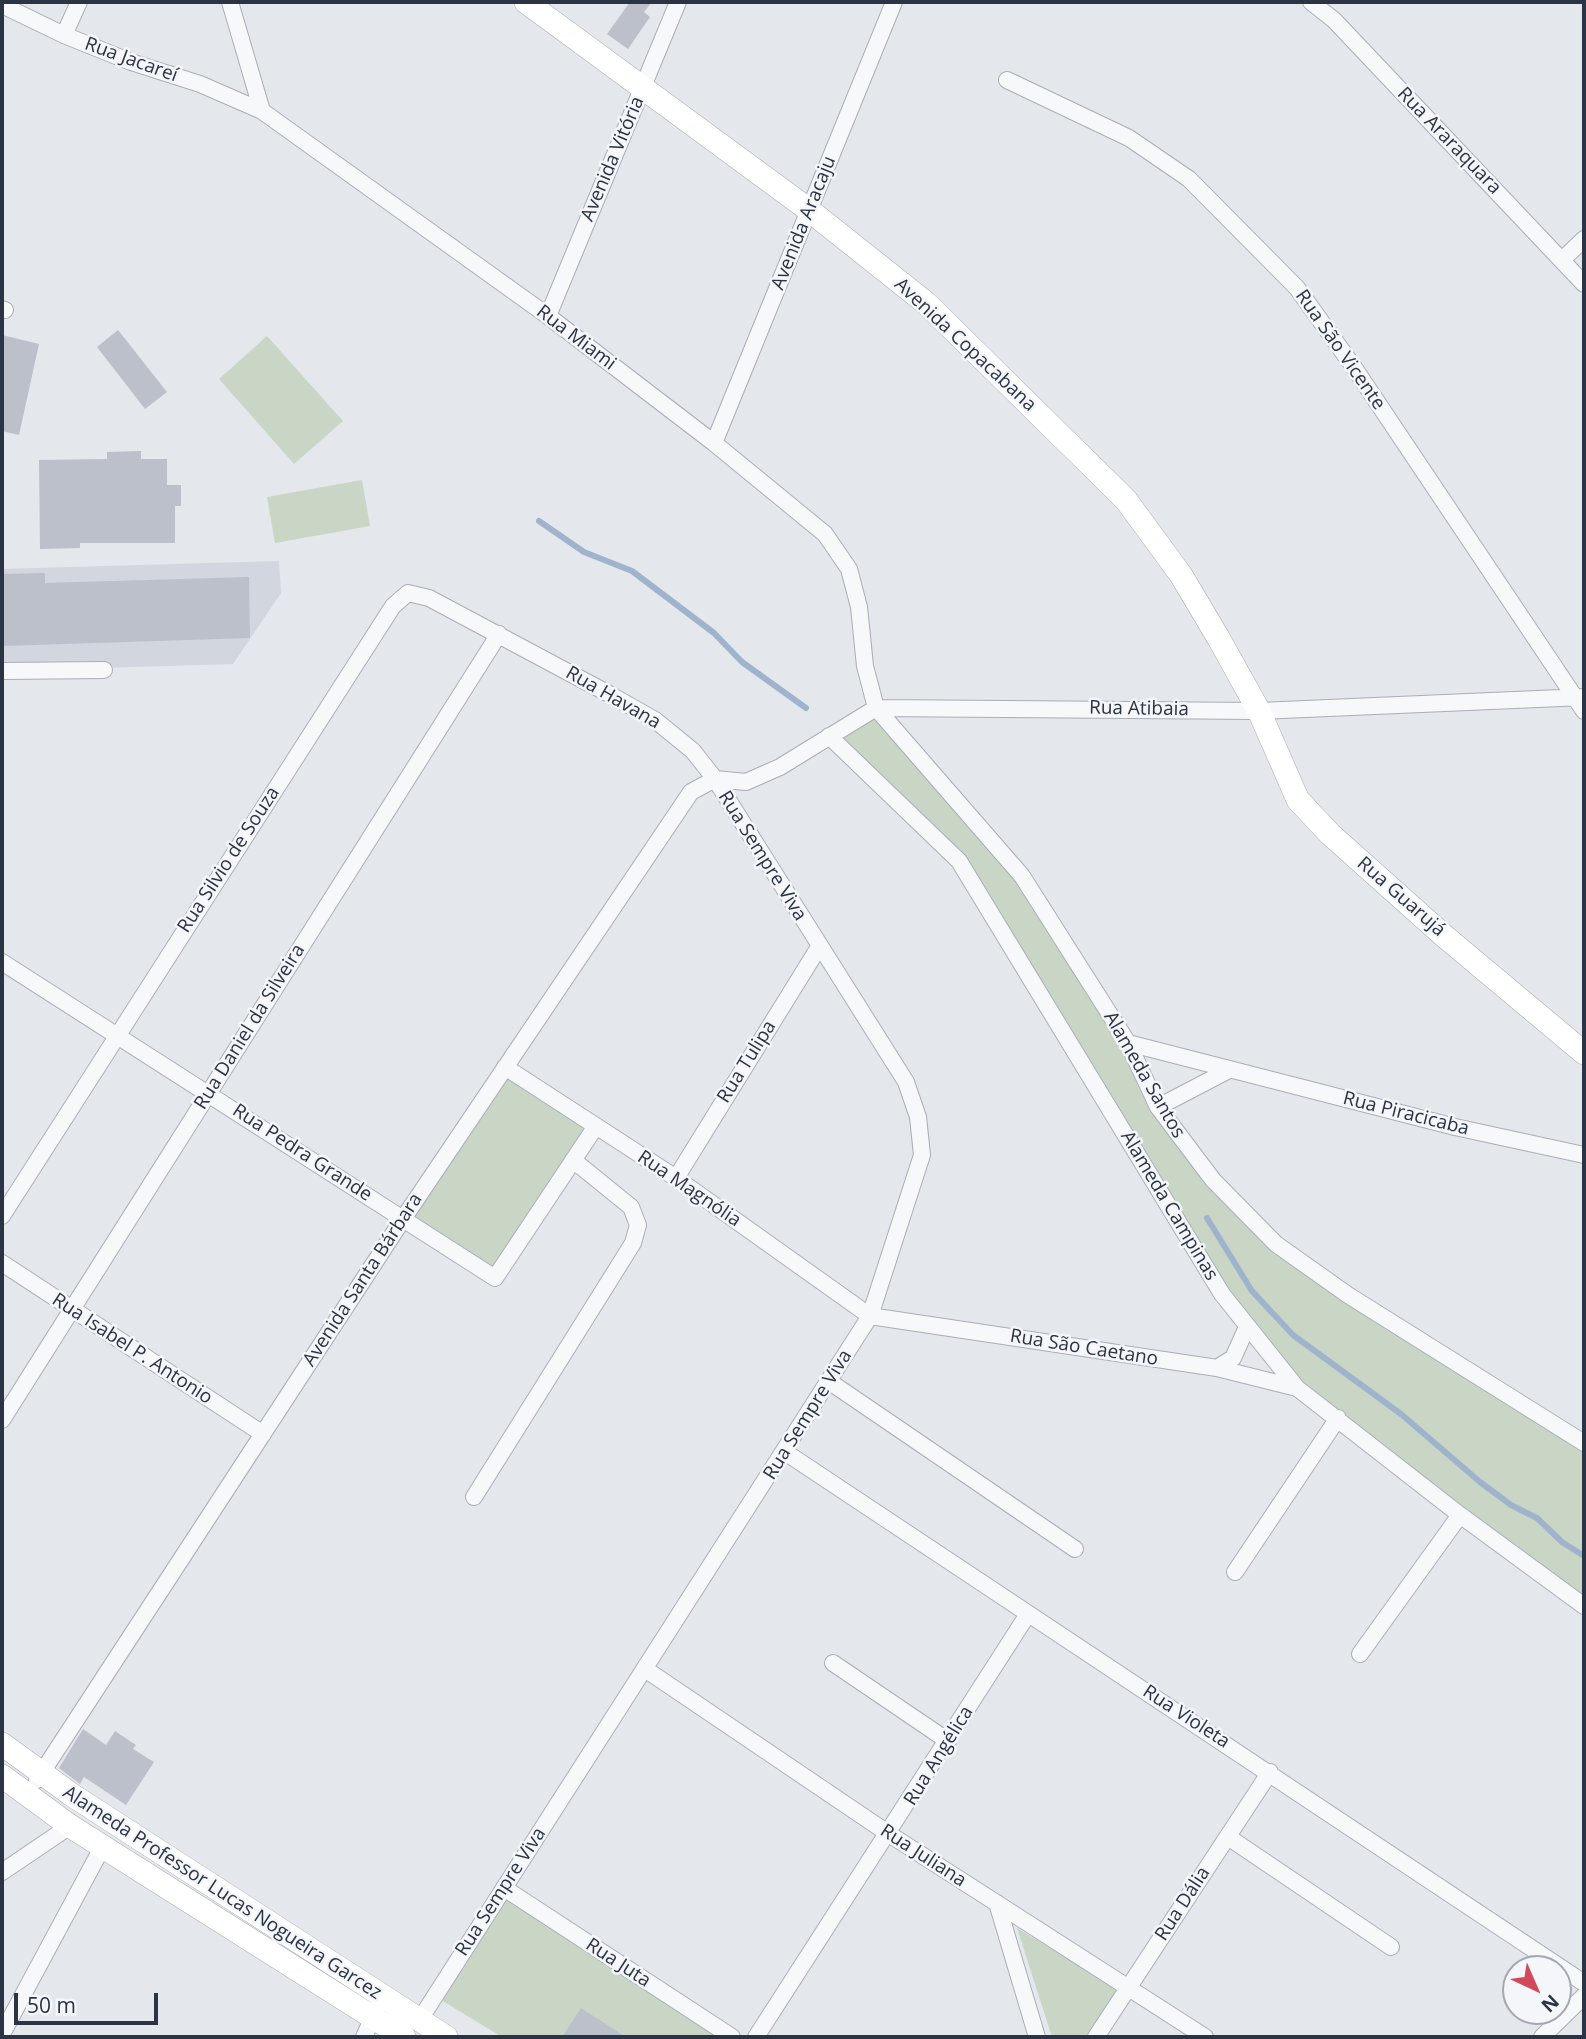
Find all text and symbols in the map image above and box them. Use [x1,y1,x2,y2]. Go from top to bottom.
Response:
street label: Rua Jacareí [81,33,181,87]
street label: Rua Araraquara [1392,83,1506,199]
street label: Avenida Vitória [576,93,650,225]
street label: Avenida Aracaju [767,153,841,293]
street label: Avenida Copacabana [889,273,1041,417]
street label: Rua São Vicente [1290,286,1390,414]
street label: Rua Miami [532,301,620,375]
street label: Rua Havana [562,662,664,734]
street label: Rua Atibaia [1089,697,1189,721]
street label: Rua Silvio de Souza [173,783,285,937]
street label: Rua Sempre Viva [713,787,811,925]
street label: Rua Guarujá [1352,852,1450,942]
street label: Rua Daniel da Silveira [190,940,310,1114]
street label: Alameda Santos [1098,1008,1190,1142]
street label: Rua Tulipa [713,1017,781,1107]
street label: Rua Piracicaba [1341,1087,1471,1141]
street label: Rua Pedra Grande [228,1099,376,1207]
street label: Alameda Campinas [1115,1127,1223,1285]
street label: Rua Magnólia [633,1146,745,1232]
street label: Avenida Santa Bárbara [299,1189,427,1371]
street label: Rua Isabel P. Antonio [47,1289,217,1409]
street label: Rua São Caetano [1008,1325,1160,1371]
street label: Rua Sempre Viva [759,1346,857,1484]
street label: Rua Violeta [1138,1680,1234,1754]
street label: Rua Angélica [899,1702,979,1810]
street label: Alameda Professor Lucas Nogueira Garcez [58,1781,386,2005]
street label: Rua Juliana [876,1820,970,1892]
street label: Rua Sempre Viva [451,1823,551,1961]
street label: Rua Dália [1151,1863,1215,1945]
street label: Rua Juta [581,1934,655,1992]
north arrow [1502,1955,1572,2025]
scale bar [18,1980,161,2024]
text: N [1536,1989,1565,2018]
text: 50 m [27,1991,76,2019]

